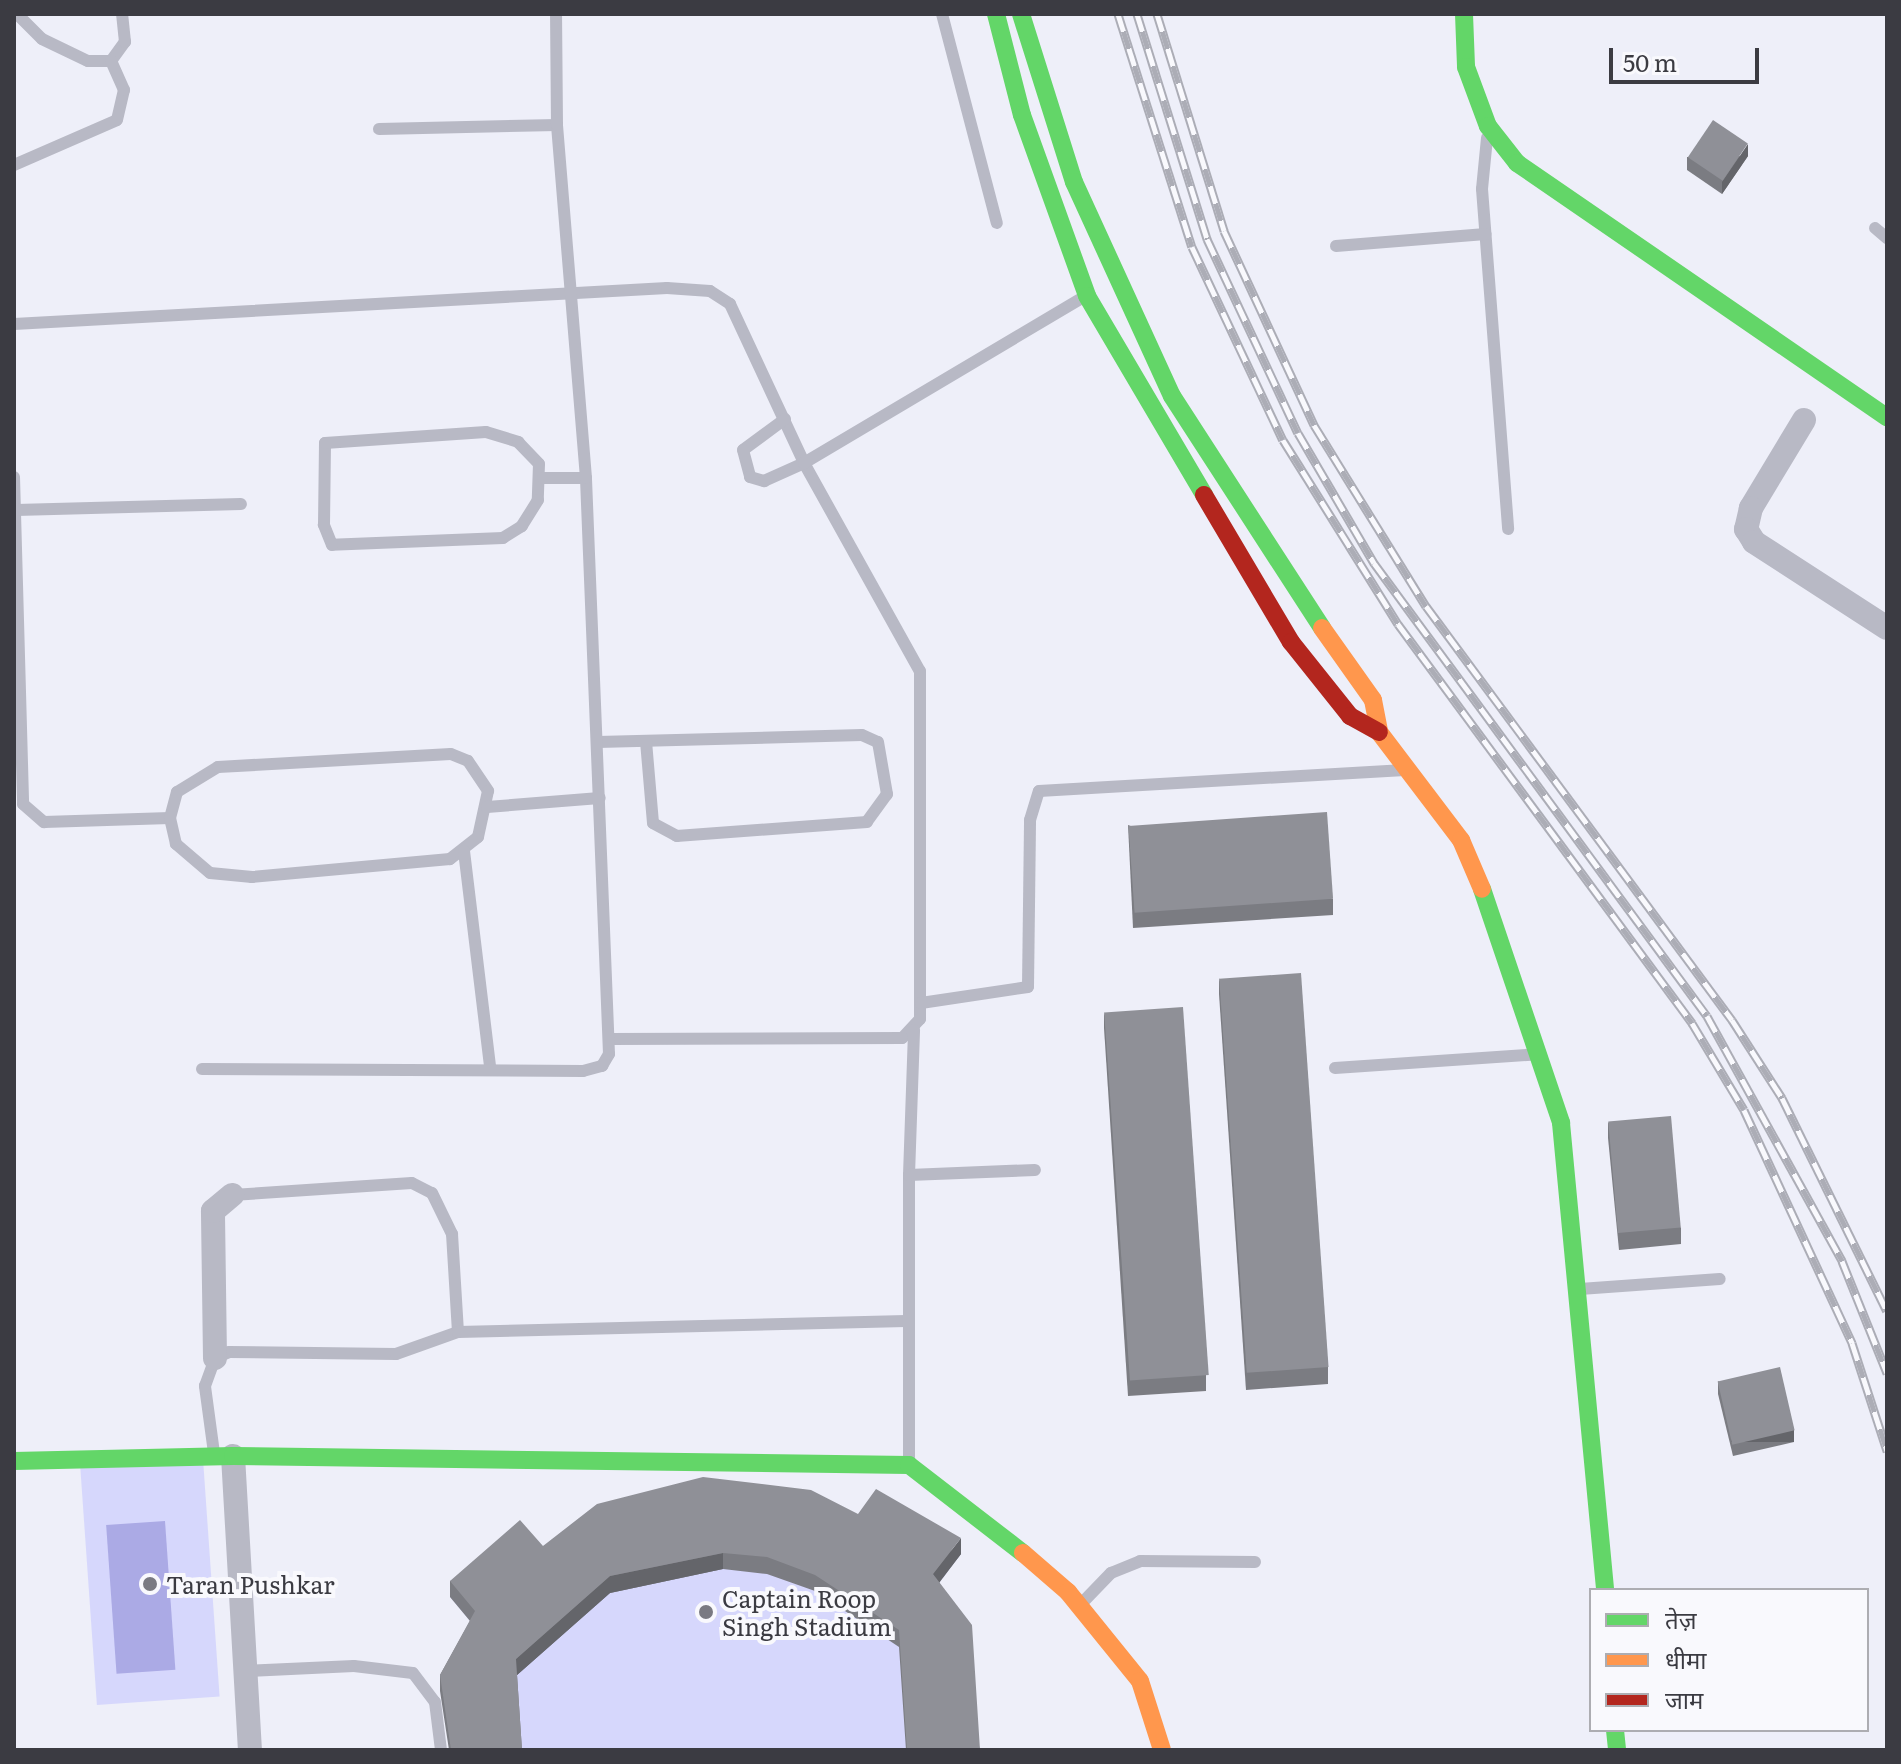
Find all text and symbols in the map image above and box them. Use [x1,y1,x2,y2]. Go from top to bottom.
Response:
scale bar [1613,32,1763,82]
text: 50 m [1623,44,1677,79]
place label: Taran Pushkar [166,1570,335,1598]
marker: Taran Pushkar [141,1575,159,1593]
place label: Captain Roop Singh Stadium [722,1584,892,1640]
legend [1589,1588,1869,1732]
text: तेज़ [1665,1601,1697,1636]
marker: Captain Roop Singh Stadium [697,1603,715,1621]
text: धीमा [1665,1641,1707,1676]
text: जाम [1665,1681,1703,1716]

